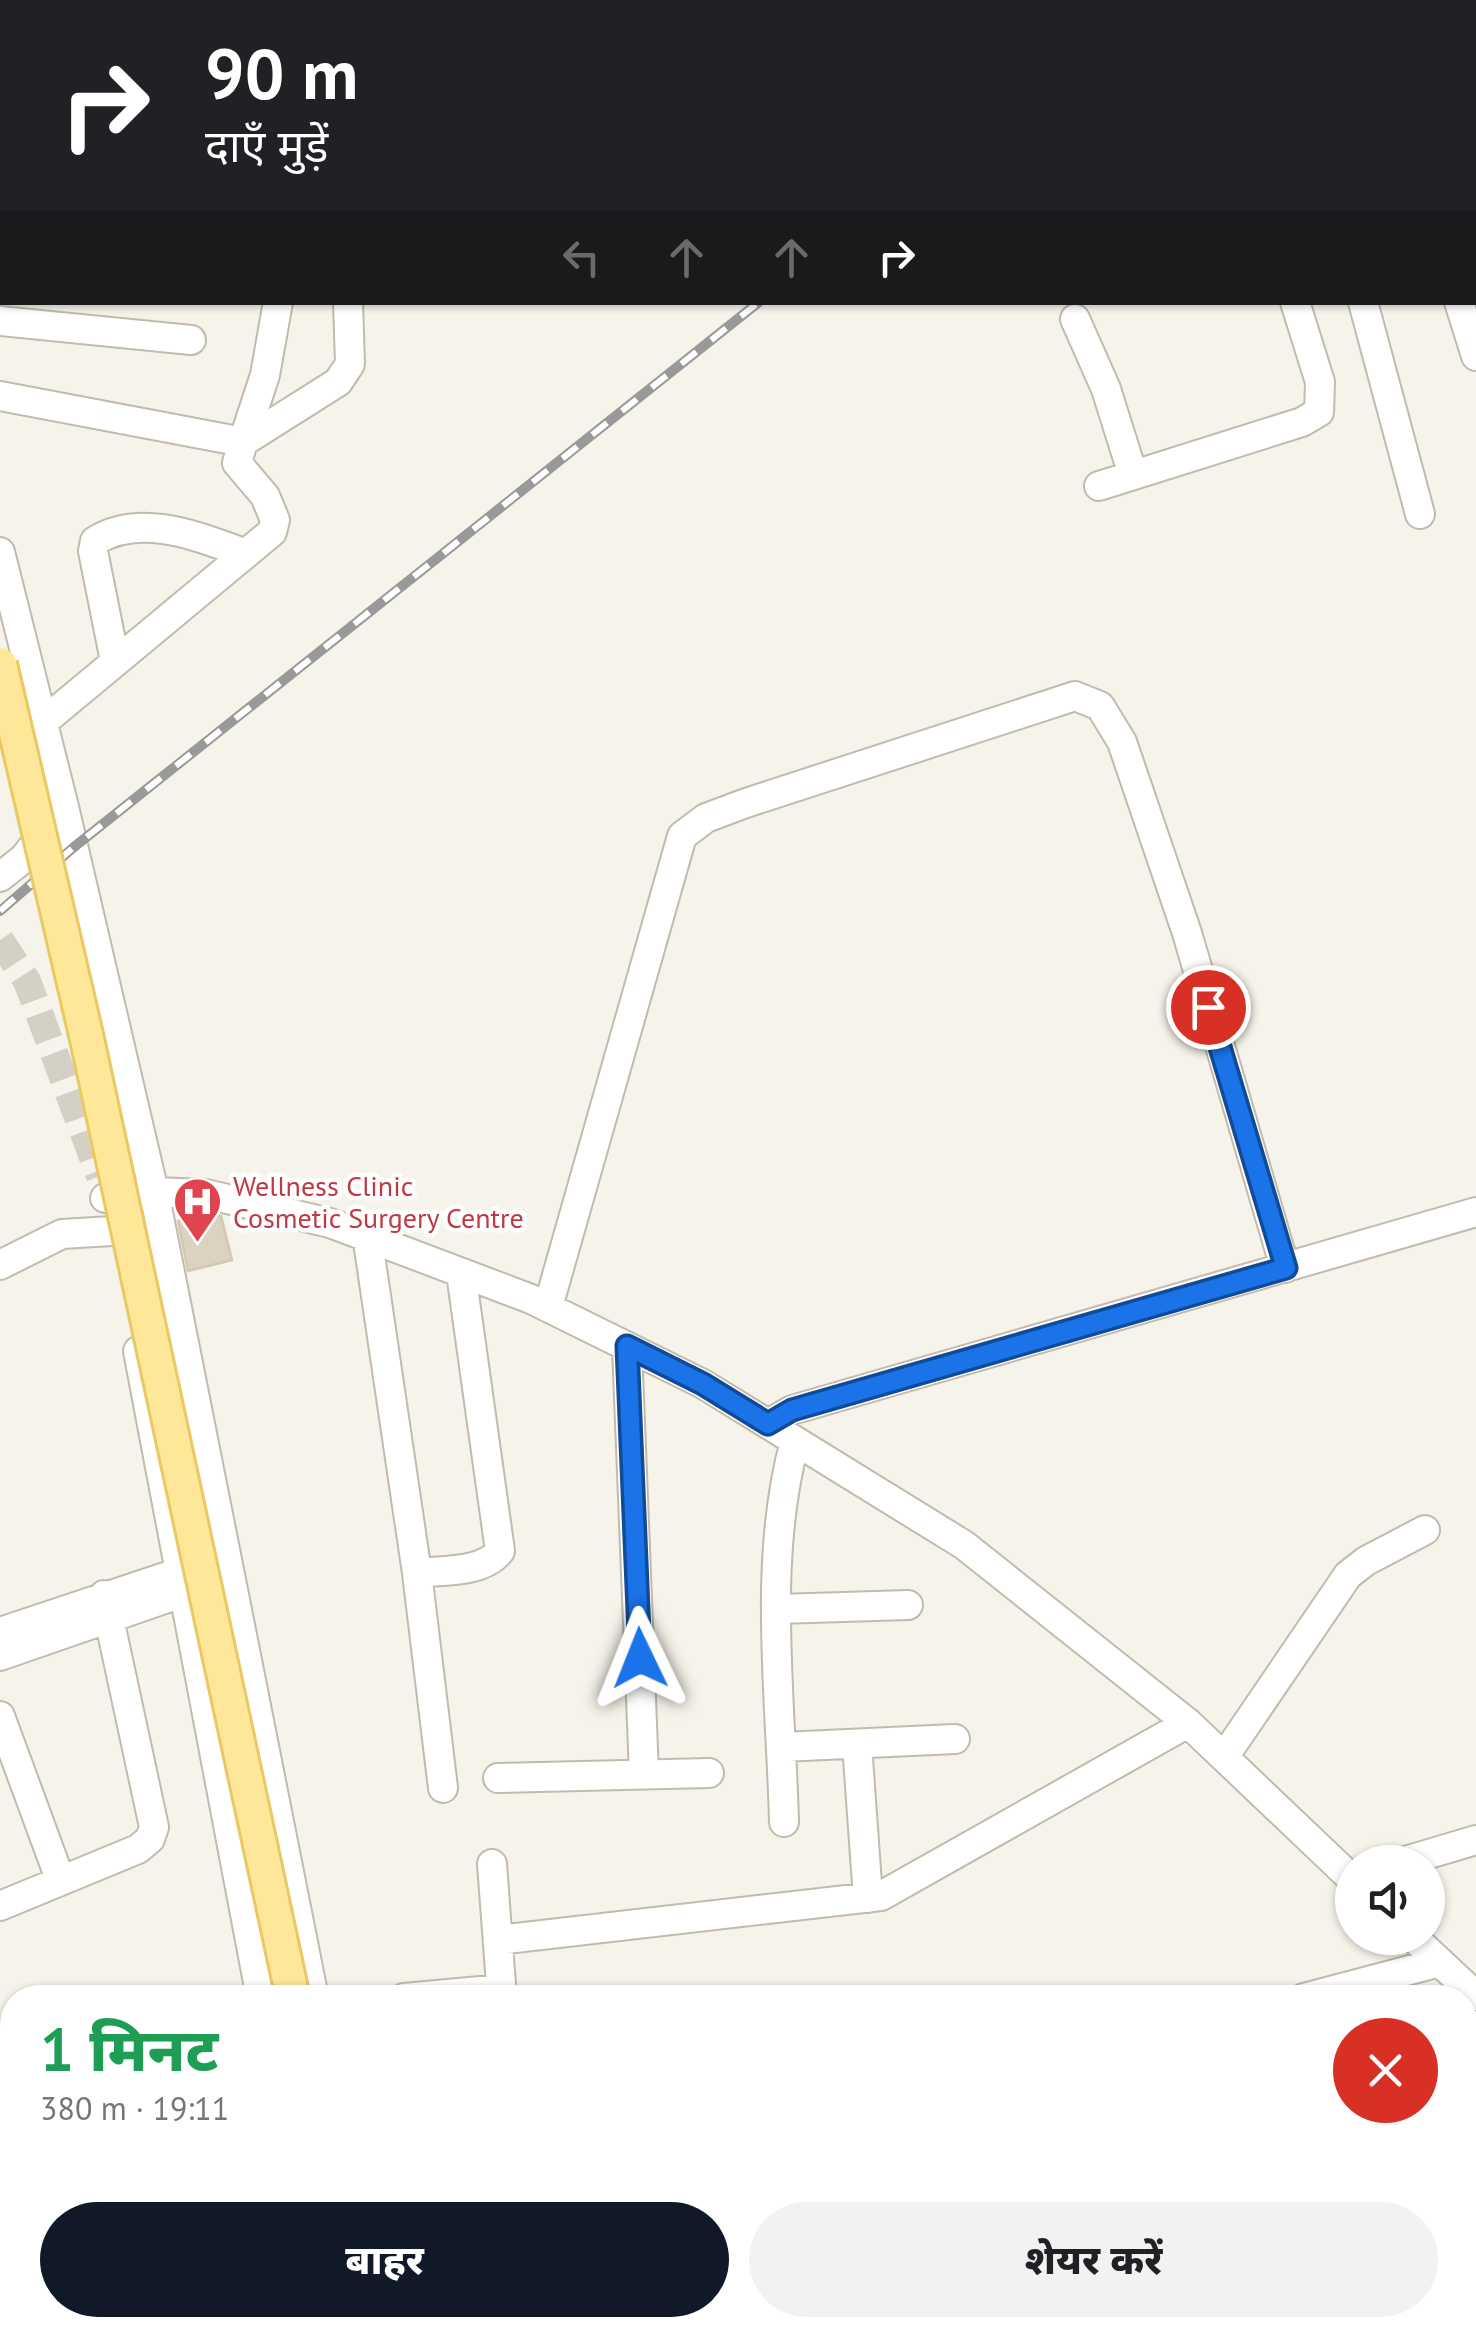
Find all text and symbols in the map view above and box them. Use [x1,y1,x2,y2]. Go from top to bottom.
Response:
text: 90 m [205,28,358,118]
icon: right [40,40,170,170]
text: दाएँ मुड़ें [205,116,328,174]
icon: left [554,230,609,285]
icon: ahead [659,230,714,285]
icon: ahead [764,230,819,285]
icon: right [869,230,924,285]
pin [1166,965,1251,1050]
icon: arrive [1181,980,1236,1035]
place label: Wellness Clinic Cosmetic Surgery Centre [233,1167,524,1236]
hospital icon: Wellness Clinic Cosmetic Surgery Centre [172,1176,224,1244]
position arrow [588,1606,692,1710]
map controls [1335,1845,1445,1955]
button: sound [1335,1845,1445,1955]
text: 1 मिनट [40,2010,218,2088]
button: close [1333,2018,1438,2123]
text: 380 m · 19:11 [40,2087,229,2129]
button: बाहर [40,2202,729,2317]
button: शेयर करें [749,2202,1438,2317]

